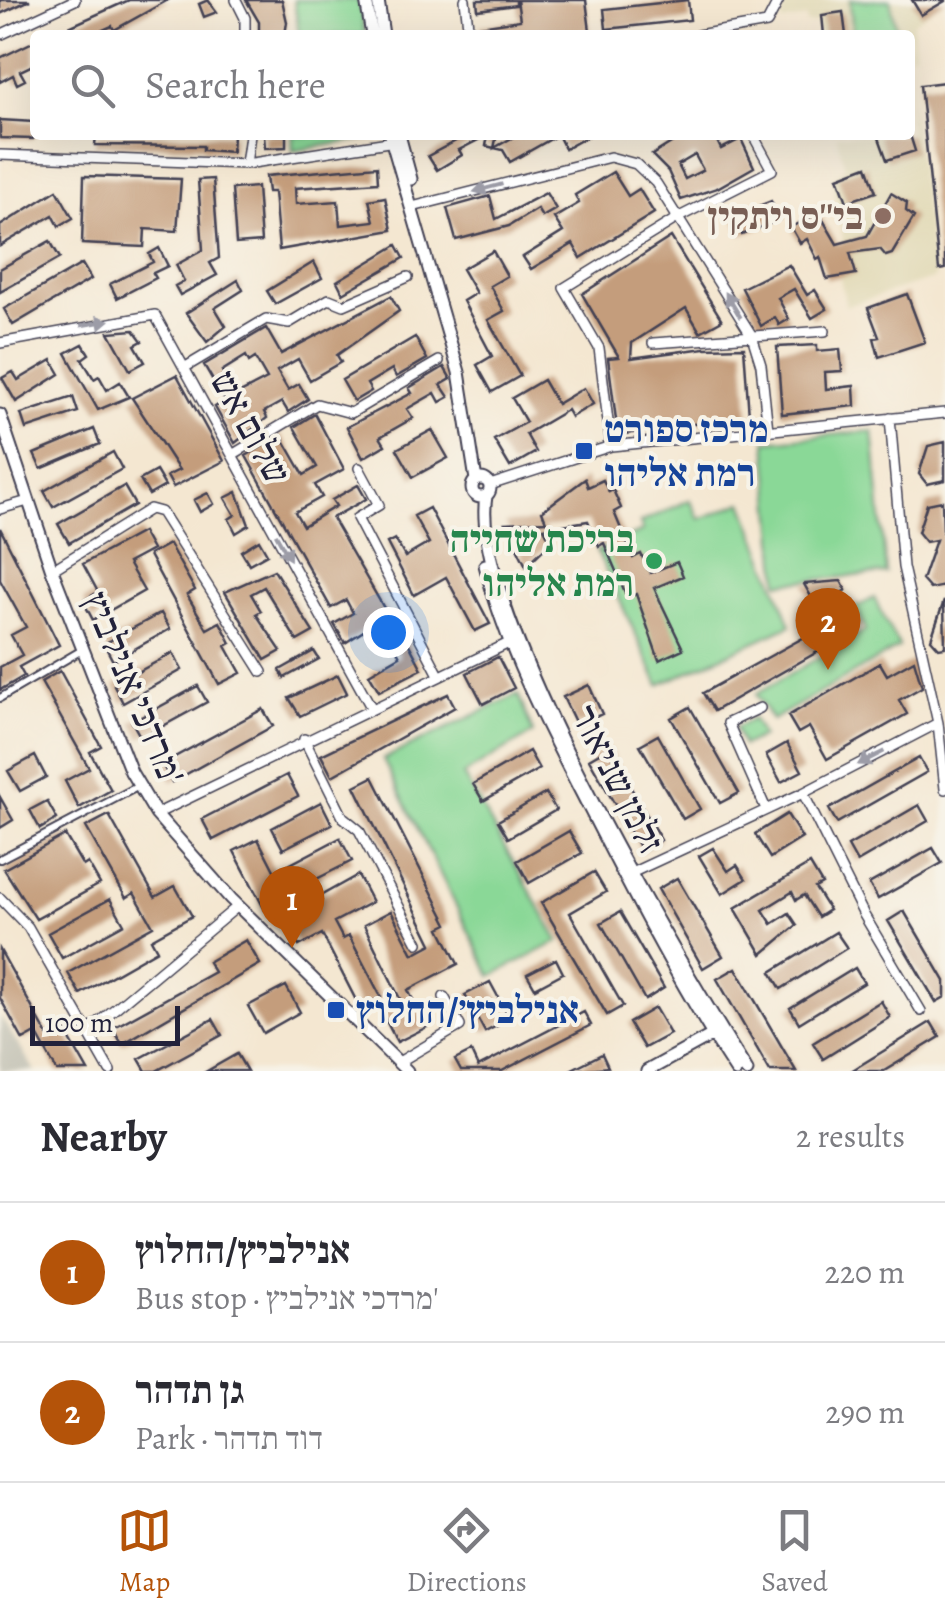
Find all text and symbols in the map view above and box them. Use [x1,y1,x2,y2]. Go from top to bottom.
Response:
search box [30,30,915,140]
icon: search [65,58,120,113]
text: Search here [145,59,326,111]
one-way arrow [472,181,503,197]
place label: בי''ס ויתקין [708,190,863,242]
marker: בי''ס ויתקין [872,205,894,227]
one-way arrow [724,291,742,318]
one-way arrow [80,315,112,330]
street label: שלום אש [198,360,304,494]
place label: מרכז ספורט רמת אליהו [604,403,769,499]
marker: מרכז ספורט רמת אליהו [573,440,595,462]
place label: בריכת שחייה רמת אליהו [449,513,634,609]
one-way arrow [274,532,291,561]
marker: בריכת שחייה רמת אליהו [643,550,665,572]
street label: מרדכי אנילביץ' [70,583,198,793]
pin: 2 [796,588,860,670]
your location [363,607,414,658]
street label: זלמן שניאור [559,696,677,862]
one-way arrow [856,749,885,766]
pin: 1 [260,866,324,948]
place label: אנילביץ׳/החלוץ [356,984,579,1036]
marker: אנילביץ׳/החלוץ [325,999,347,1021]
scale bar [30,1001,180,1046]
text: 100 m [45,1004,113,1042]
text: Nearby [40,1108,167,1165]
text: 2 results [796,1114,905,1158]
text: אנילביץ/החלוץ [135,1224,351,1276]
text: 1 [67,1250,78,1294]
text: 220 m [825,1250,905,1294]
text: Bus stop · מרדכי אנילביץ' [135,1276,439,1320]
text: גן תדהר [135,1364,245,1416]
text: 2 [65,1390,80,1434]
text: 290 m [825,1390,905,1434]
text: Park · דוד תדהר [135,1416,323,1460]
tab: Map [117,1503,172,1601]
tab: Directions [407,1503,527,1601]
tab: Saved [761,1503,828,1601]

